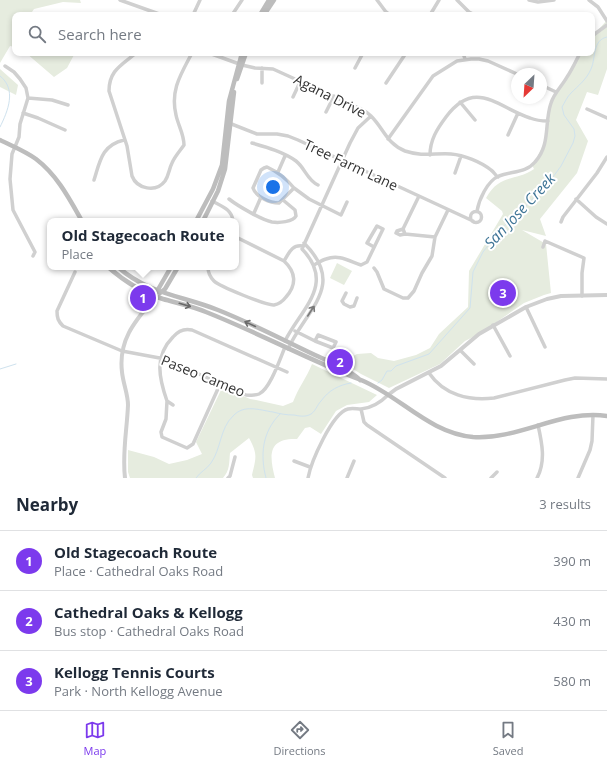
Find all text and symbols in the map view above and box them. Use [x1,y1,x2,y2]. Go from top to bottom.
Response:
search box [12,12,595,56]
icon: search [26,23,48,45]
text: Search here [58,24,142,44]
north arrow [511,68,547,104]
street label: Agana Drive [291,69,370,122]
street label: Tree Farm Lane [301,134,401,195]
water label: San Jose Creek [479,168,560,252]
your location [263,177,283,197]
popup [47,218,239,270]
text: Old Stagecoach Route [61,225,225,245]
text: Place [61,245,93,263]
pin: 3 [490,278,516,308]
pin: 1 [130,283,156,313]
one-way arrow [179,302,192,309]
one-way arrow [308,305,316,317]
one-way arrow [244,320,256,327]
pin: 2 [327,347,353,377]
street label: Paseo Cameo [159,350,248,401]
text: Nearby [16,493,78,516]
text: 3 results [539,495,591,513]
text: Old Stagecoach Route [54,542,217,562]
text: 1 [25,552,33,570]
text: 390 m [553,552,591,570]
text: Place · Cathedral Oaks Road [54,562,223,580]
text: Cathedral Oaks & Kellogg [54,602,243,622]
text: 2 [25,612,33,630]
text: 430 m [553,612,591,630]
text: Bus stop · Cathedral Oaks Road [54,622,244,640]
text: Kellogg Tennis Courts [54,662,215,682]
text: 3 [25,672,33,690]
text: 580 m [553,672,591,690]
text: Park · North Kellogg Avenue [54,682,223,700]
tab: Map [84,719,106,758]
tab: Directions [274,719,326,758]
tab: Saved [493,719,523,758]

